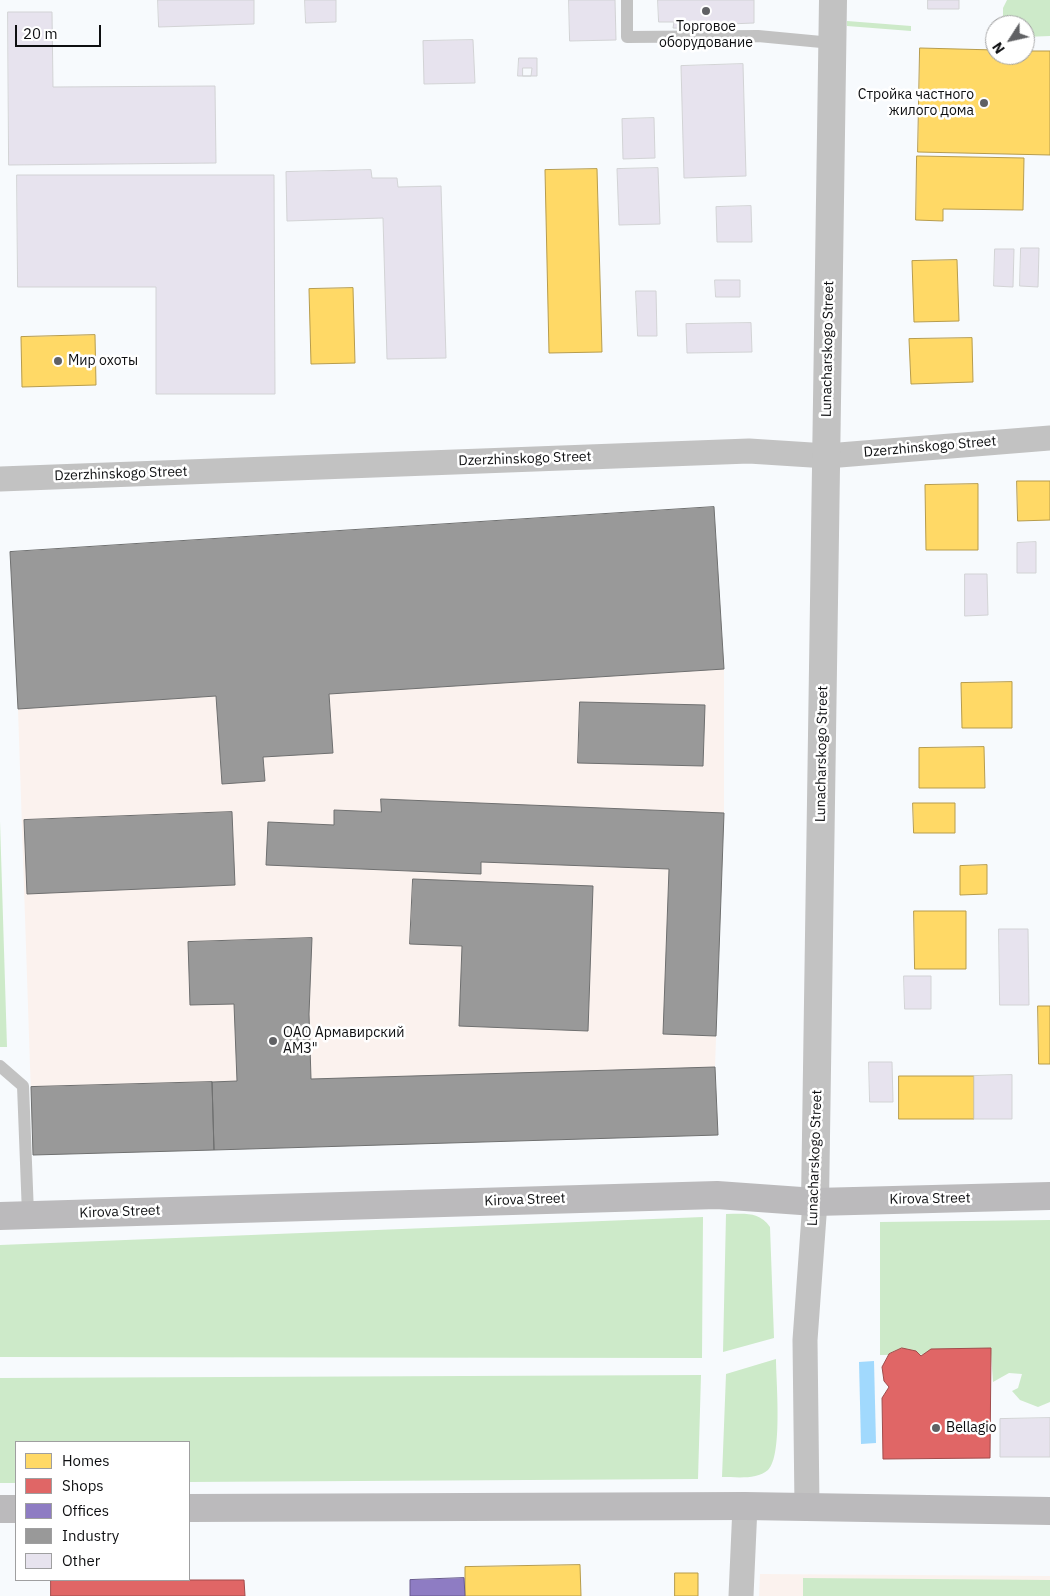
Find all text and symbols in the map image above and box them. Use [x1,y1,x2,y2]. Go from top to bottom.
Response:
marker: Торговое оборудование [700,5,712,17]
scale bar [18,15,104,47]
north arrow [985,15,1035,65]
place label: Торговое оборудование [659,19,753,52]
text: 20 m [23,24,58,43]
text: N [988,39,1009,57]
place label: Стройка частного жилого дома [858,87,974,120]
marker: Стройка частного жилого дома [978,97,990,109]
street label: Lunacharskogo Street [818,281,838,417]
place label: Мир охоты [68,353,138,369]
marker: Мир охоты [52,355,64,367]
street label: Dzerzhinskogo Street [863,433,997,461]
street label: Dzerzhinskogo Street [458,448,592,470]
street label: Dzerzhinskogo Street [54,463,188,485]
street label: Lunacharskogo Street [812,686,832,822]
place label: ОАО Армавирский АМЗ" [283,1025,404,1058]
marker: ОАО Армавирский АМЗ" [267,1035,279,1047]
street label: Lunacharskogo Street [804,1089,826,1227]
street label: Kirova Street [484,1190,566,1210]
street label: Kirova Street [889,1190,971,1208]
street label: Kirova Street [79,1202,161,1222]
place label: Bellagio [946,1420,997,1436]
marker: Bellagio [930,1422,942,1434]
legend [15,1441,190,1581]
text: Homes [62,1451,110,1470]
text: Shops [62,1476,104,1495]
text: Offices [62,1501,109,1520]
text: Industry [62,1526,119,1545]
text: Other [62,1551,100,1570]

